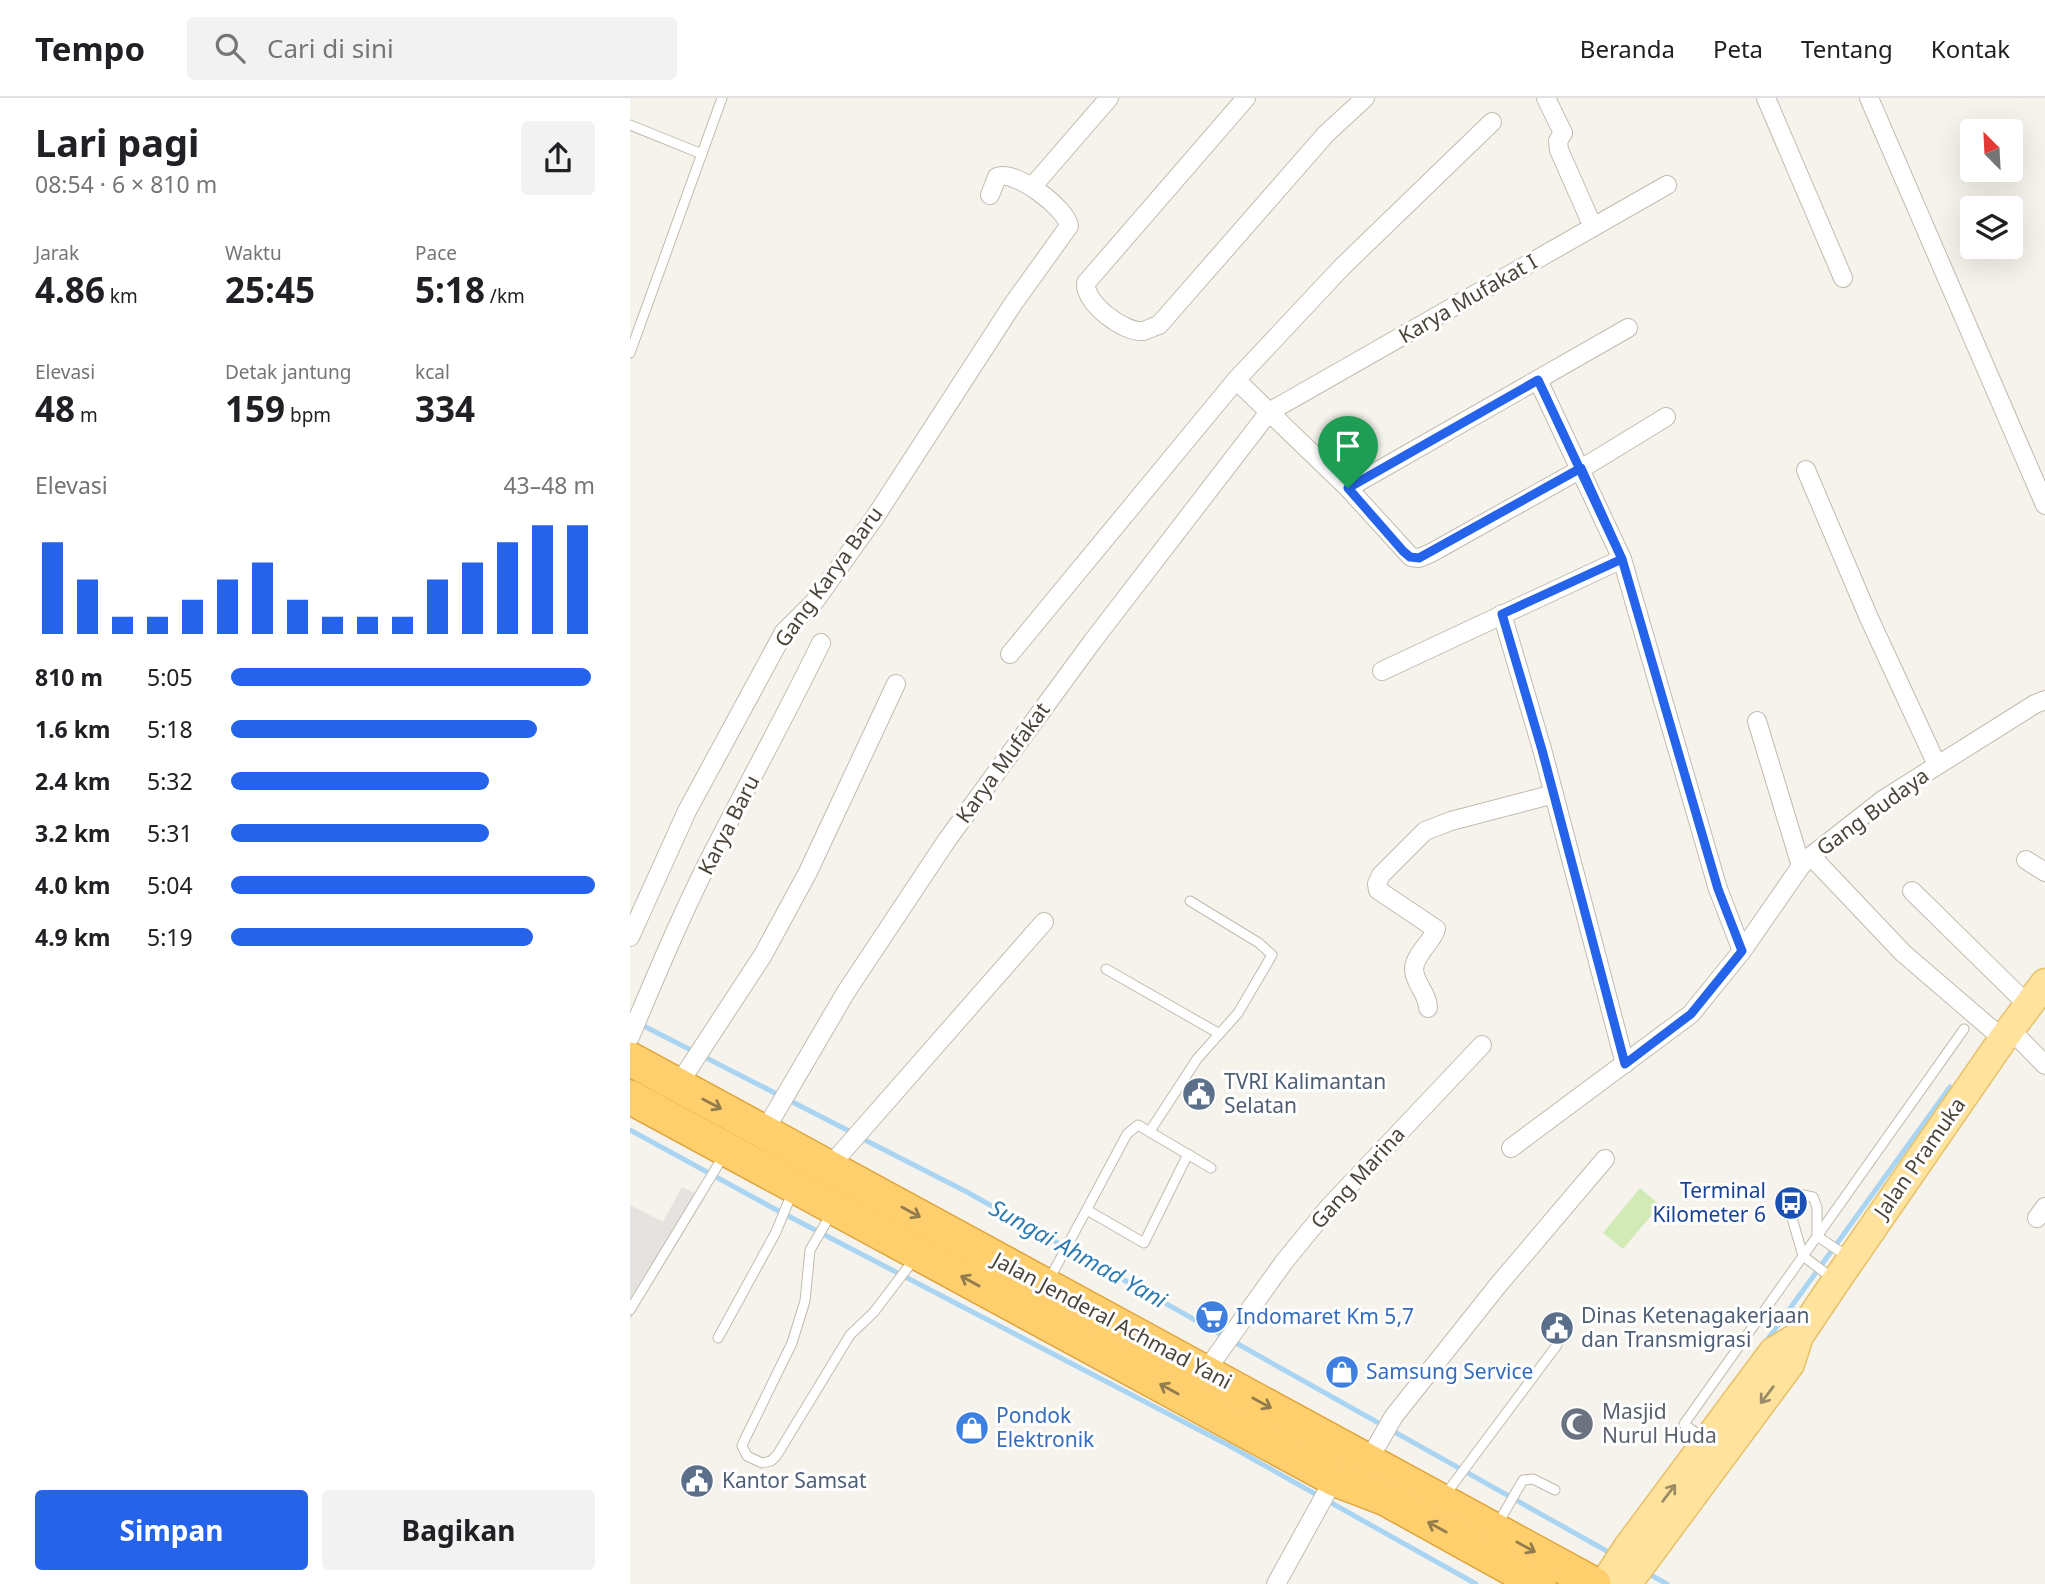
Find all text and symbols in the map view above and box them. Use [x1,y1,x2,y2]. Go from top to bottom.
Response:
search box [187,17,677,80]
text: Tempo [35,26,145,71]
icon: search [211,29,249,67]
text: Cari di sini [267,30,394,66]
text: Beranda [1580,32,1675,65]
text: Peta [1713,32,1763,65]
text: Tentang [1801,32,1893,65]
text: Kontak [1931,32,2010,65]
text: Lari pagi [35,116,199,168]
north arrow [1960,119,2023,182]
map controls [1960,119,2023,259]
button: share [521,121,595,195]
text: 08:54 · 6 × 810 m [35,168,217,200]
button: layers [1960,196,2023,259]
text: Jarak [35,240,79,266]
text: Waktu [225,240,282,266]
text: Pace [415,240,457,266]
street label: Karya Mufakat I [1393,247,1542,349]
text: 4.86 [35,266,105,313]
text: 25:45 [225,266,315,313]
text: 5:18 [415,266,485,313]
text: km [105,283,138,309]
text: /km [485,283,525,309]
text: Elevasi [35,359,95,385]
text: Detak jantung [225,359,352,385]
text: kcal [415,359,450,385]
text: 48 [35,385,75,432]
text: 159 [225,385,285,432]
text: 334 [415,385,475,432]
text: m [75,402,98,428]
text: bpm [285,402,331,428]
pin [1318,416,1378,488]
icon: arrive [1329,427,1367,465]
text: Elevasi [35,469,108,501]
text: 43–48 m [503,469,595,501]
street label: Gang Karya Baru [768,501,889,652]
text: 810 m [35,661,103,693]
text: 5:05 [147,661,193,693]
street label: Karya Mufakat [949,696,1056,828]
text: 1.6 km [35,713,110,745]
text: 5:18 [147,713,193,745]
street label: Gang Budaya [1811,761,1934,861]
text: 2.4 km [35,765,110,797]
text: 5:32 [147,765,193,797]
street label: Karya Baru [691,770,765,879]
text: 3.2 km [35,817,110,849]
text: 5:31 [147,817,193,849]
text: 4.0 km [35,869,110,901]
text: 5:04 [147,869,193,901]
text: 4.9 km [35,921,110,953]
text: 5:19 [147,921,193,953]
place label: TVRI Kalimantan Selatan [1224,1067,1386,1119]
public building icon: TVRI Kalimantan Selatan [1180,1075,1218,1113]
street label: Jalan Pramuka [1866,1091,1971,1225]
one-way arrow [701,1097,721,1111]
street label: Gang Marina [1304,1120,1411,1234]
place label: Terminal Kilometer 6 [1652,1176,1766,1228]
bus stop icon: Terminal Kilometer 6 [1772,1184,1810,1222]
water label: Sungai Ahmad Yani [984,1191,1174,1316]
one-way arrow [901,1205,921,1219]
street label: Jalan Jenderal Achmad Yani [986,1244,1237,1395]
one-way arrow [960,1273,980,1287]
supermarket icon: Indomaret Km 5,7 [1193,1298,1231,1336]
place label: Dinas Ketenagakerjaan dan Transmigrasi [1581,1301,1809,1353]
place label: Indomaret Km 5,7 [1236,1302,1414,1330]
public building icon: Dinas Ketenagakerjaan dan Transmigrasi [1538,1309,1576,1347]
shop icon: Samsung Service [1323,1353,1361,1391]
place label: Samsung Service [1366,1357,1533,1385]
one-way arrow [1160,1382,1180,1396]
one-way arrow [1760,1385,1774,1404]
one-way arrow [1251,1397,1272,1410]
place label: Masjid Nurul Huda [1602,1397,1717,1449]
place label: Pondok Elektronik [996,1401,1095,1453]
mosque icon: Masjid Nurul Huda [1558,1405,1596,1443]
shop icon: Pondok Elektronik [953,1409,991,1447]
public building icon: Kantor Samsat [678,1462,716,1500]
place label: Kantor Samsat [722,1466,867,1494]
one-way arrow [1661,1483,1676,1502]
button: Simpan [35,1490,308,1570]
button: Bagikan [322,1490,595,1570]
one-way arrow [1427,1520,1447,1534]
one-way arrow [1515,1541,1536,1554]

